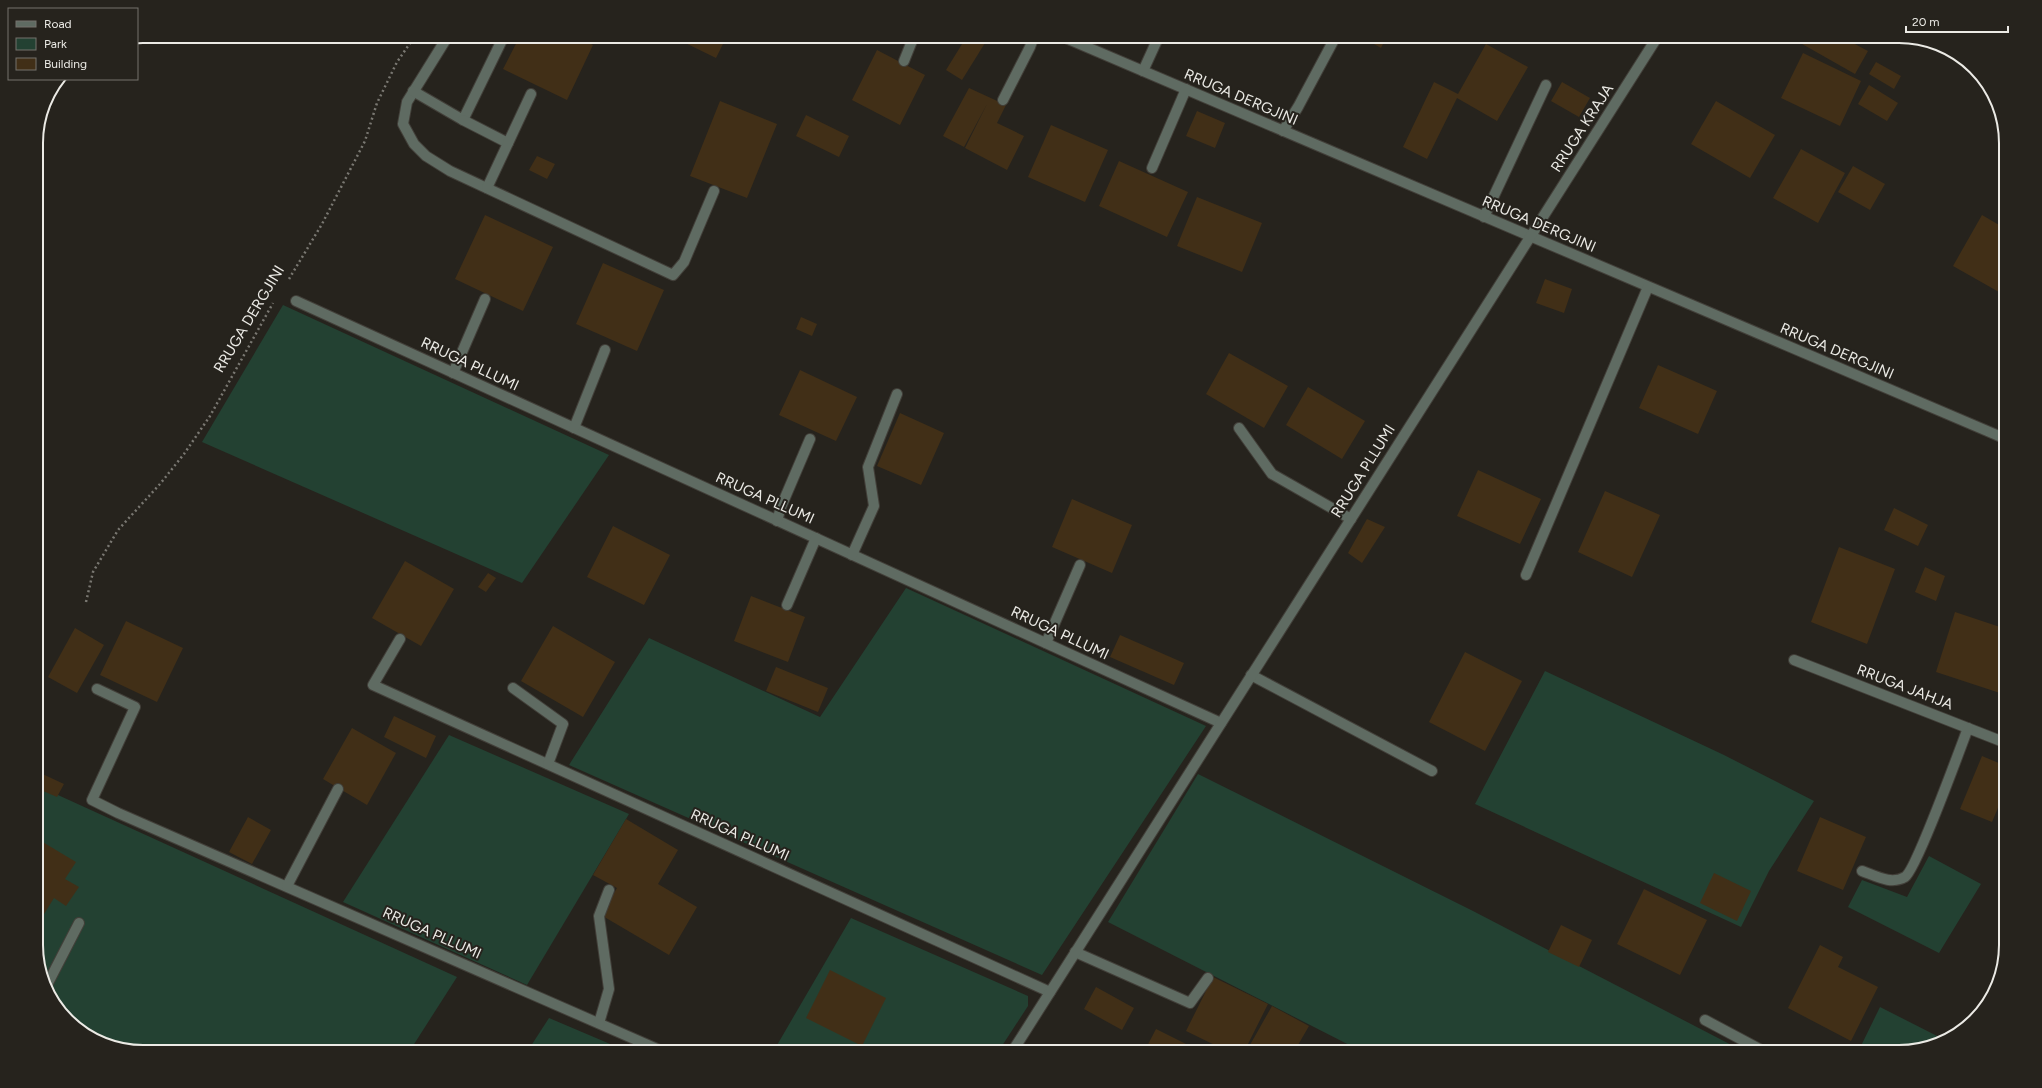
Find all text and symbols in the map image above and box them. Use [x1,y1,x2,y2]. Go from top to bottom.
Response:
legend [8,8,138,80]
scale bar [1906,8,2008,34]
text: 20 m [1912,15,1940,29]
text: Road [44,17,72,31]
text: Park [44,37,67,51]
text: Building [44,57,87,71]
street label: RRUGA DERGJINI [1181,65,1301,129]
street label: RRUGA KRAJA [1547,81,1617,175]
street label: RRUGA DERGJINI [1479,192,1599,256]
street label: RRUGA DERGJINI [210,262,288,376]
street label: RRUGA DERGJINI [1777,319,1897,383]
street label: RRUGA PLLUMI [418,333,522,395]
street label: RRUGA PLLUMI [1327,421,1399,521]
street label: RRUGA PLLUMI [713,468,817,528]
street label: RRUGA PLLUMI [1008,602,1112,664]
street label: RRUGA JAHJA [1854,660,1956,714]
street label: RRUGA PLLUMI [688,805,792,865]
street label: RRUGA PLLUMI [380,903,484,963]

